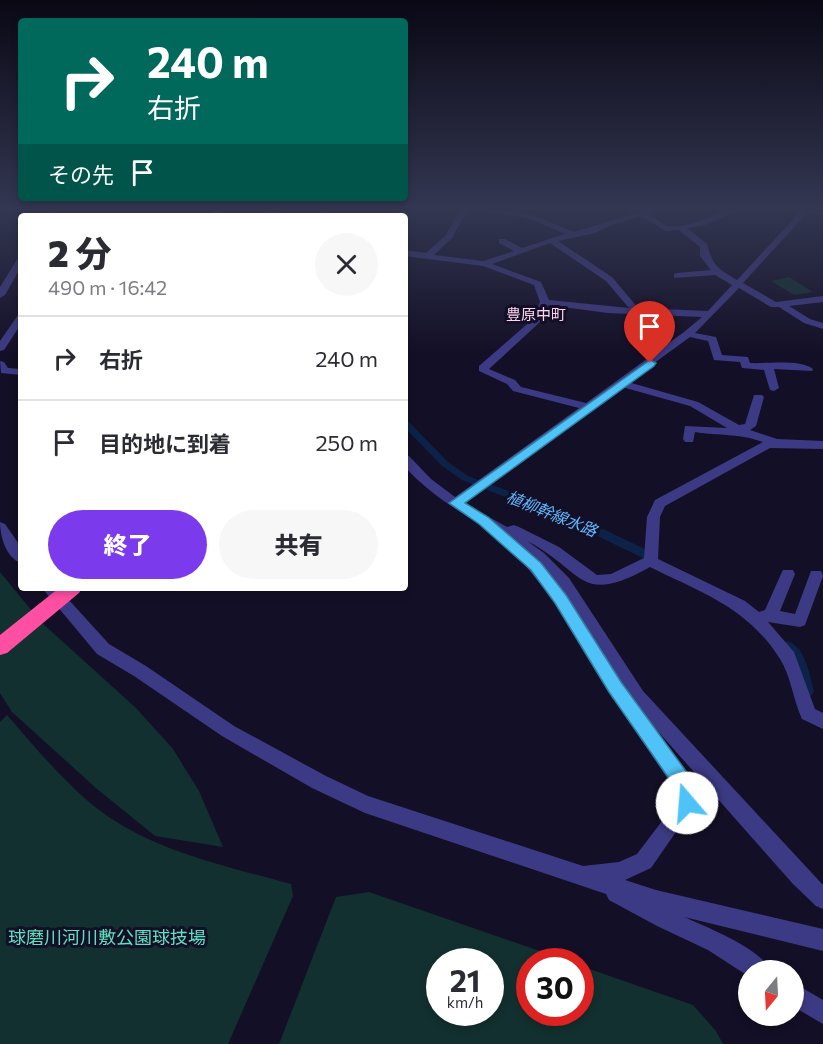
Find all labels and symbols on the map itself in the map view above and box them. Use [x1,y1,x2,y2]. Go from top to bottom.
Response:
pin [624,301,675,363]
district label: 豊原中町 [506,305,566,323]
water label: 植柳幹線水路 [504,486,602,541]
position arrow [655,771,719,835]
park label: 球磨川河川敷公園球技場 [8,926,206,948]
speed limit sign: 30 [516,948,594,1026]
north arrow [738,960,804,1026]

